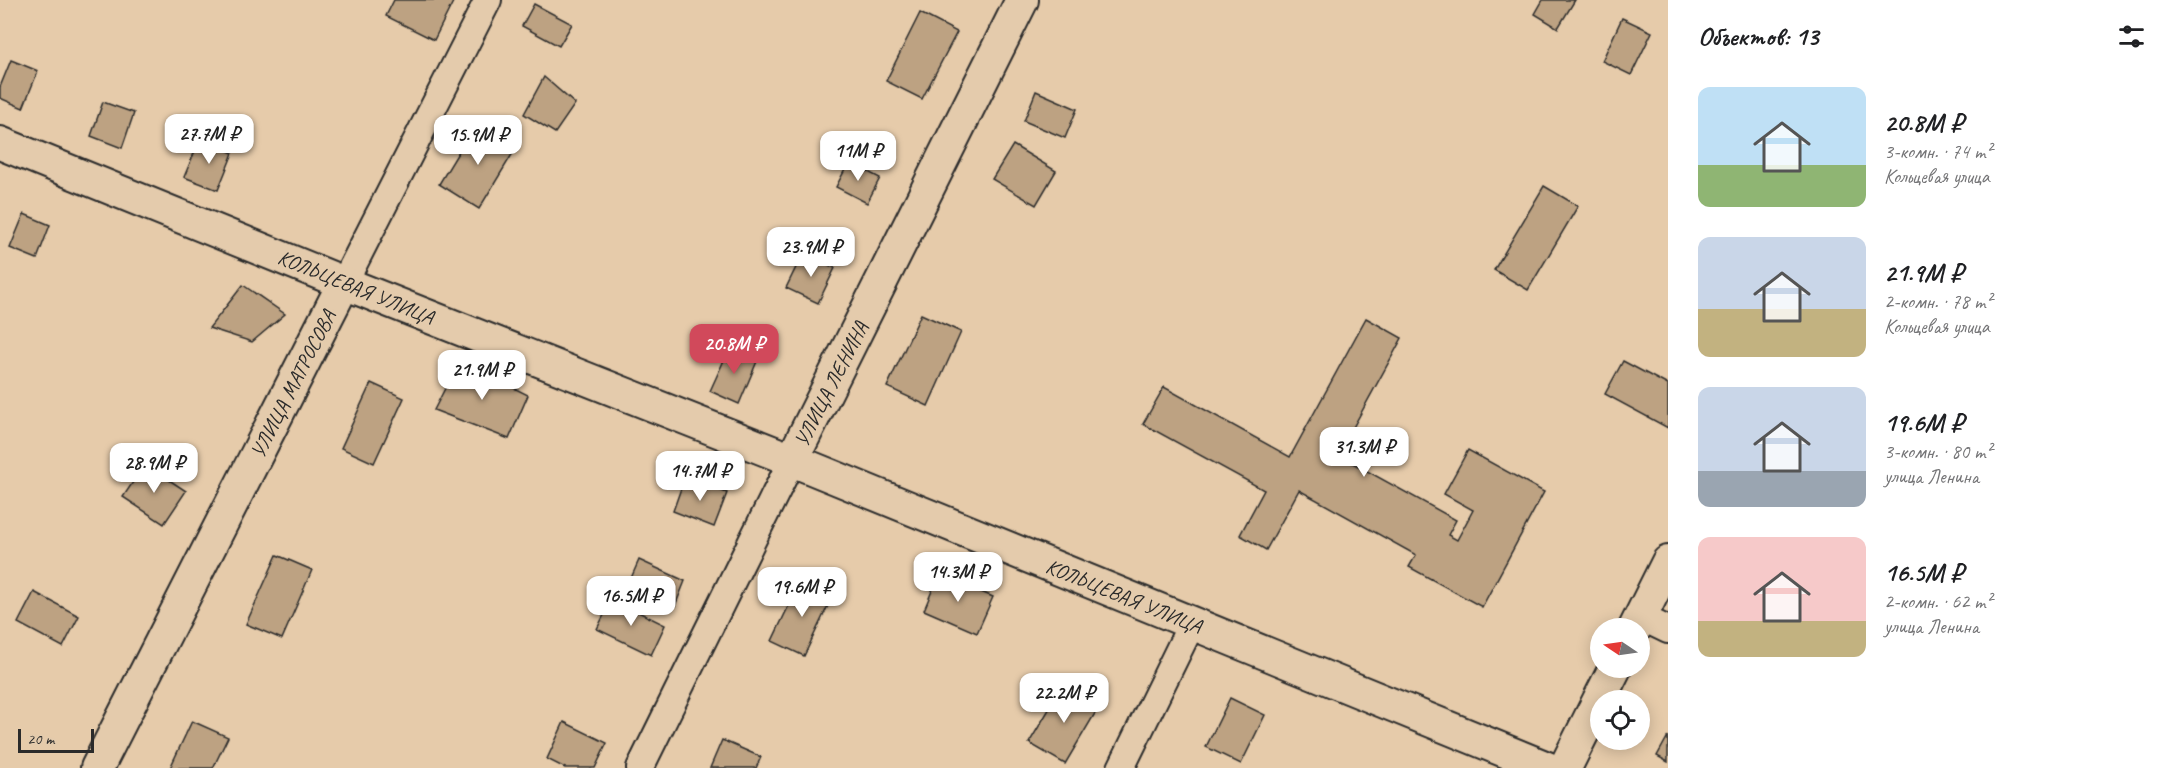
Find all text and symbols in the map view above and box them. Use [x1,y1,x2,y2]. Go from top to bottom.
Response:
text: Объектов: 13 [1698,20,1818,53]
icon: filters [2115,20,2148,53]
text: 20.8M ₽ [1884,106,1963,139]
icon: home [1746,111,1818,183]
pin: 27.7M ₽ [154,114,264,165]
pin: 15.9M ₽ [423,115,533,166]
text: 27.7M ₽ [179,121,239,146]
text: 15.9M ₽ [448,122,508,147]
pin: 11M ₽ [816,131,900,182]
text: 11M ₽ [834,138,882,163]
text: 3-комн. · 74 m² [1884,139,1992,164]
text: Кольцевая улица [1884,164,1990,189]
pin: 23.9M ₽ [756,227,866,278]
text: 23.9M ₽ [781,234,841,259]
street label: КОЛЬЦЕВАЯ УЛИЦА [274,244,439,331]
text: 21.9M ₽ [1884,256,1963,289]
icon: home [1746,261,1818,333]
text: 2-комн. · 78 m² [1884,289,1992,314]
street label: УЛИЦА МАТРОСОВА [245,305,342,462]
text: Кольцевая улица [1884,314,1990,339]
street label: УЛИЦА ЛЕНИНА [788,317,874,451]
pin: 20.8M ₽ [679,324,789,375]
text: 20.8M ₽ [704,331,764,356]
pin: 21.9M ₽ [427,350,537,401]
text: 21.9M ₽ [452,357,512,382]
text: 19.6M ₽ [1884,406,1963,439]
icon: home [1746,411,1818,483]
pin: 31.3M ₽ [1309,427,1419,478]
text: 31.3M ₽ [1334,434,1394,459]
text: 3-комн. · 80 m² [1884,439,1992,464]
pin: 28.9M ₽ [99,443,209,494]
text: 28.9M ₽ [124,450,184,475]
pin: 14.7M ₽ [645,451,755,502]
text: 14.7M ₽ [670,458,730,483]
text: улица Ленина [1884,464,1979,489]
pin: 14.3M ₽ [903,552,1013,603]
street label: КОЛЬЦЕВАЯ УЛИЦА [1042,553,1207,640]
text: 16.5M ₽ [1884,556,1963,589]
text: 14.3M ₽ [928,559,988,584]
icon: home [1746,561,1818,633]
pin: 19.6M ₽ [747,567,857,618]
text: 19.6M ₽ [772,574,832,599]
pin: 16.5M ₽ [576,576,686,627]
text: 16.5M ₽ [601,583,661,608]
text: 2-комн. · 62 m² [1884,589,1992,614]
text: улица Ленина [1884,614,1979,639]
north arrow [1590,618,1650,678]
map controls [1590,618,1650,750]
pin: 22.2M ₽ [1009,673,1119,724]
text: 22.2M ₽ [1034,680,1094,705]
button: locate [1590,690,1650,750]
scale bar [18,726,94,754]
text: 20 m [27,729,54,749]

